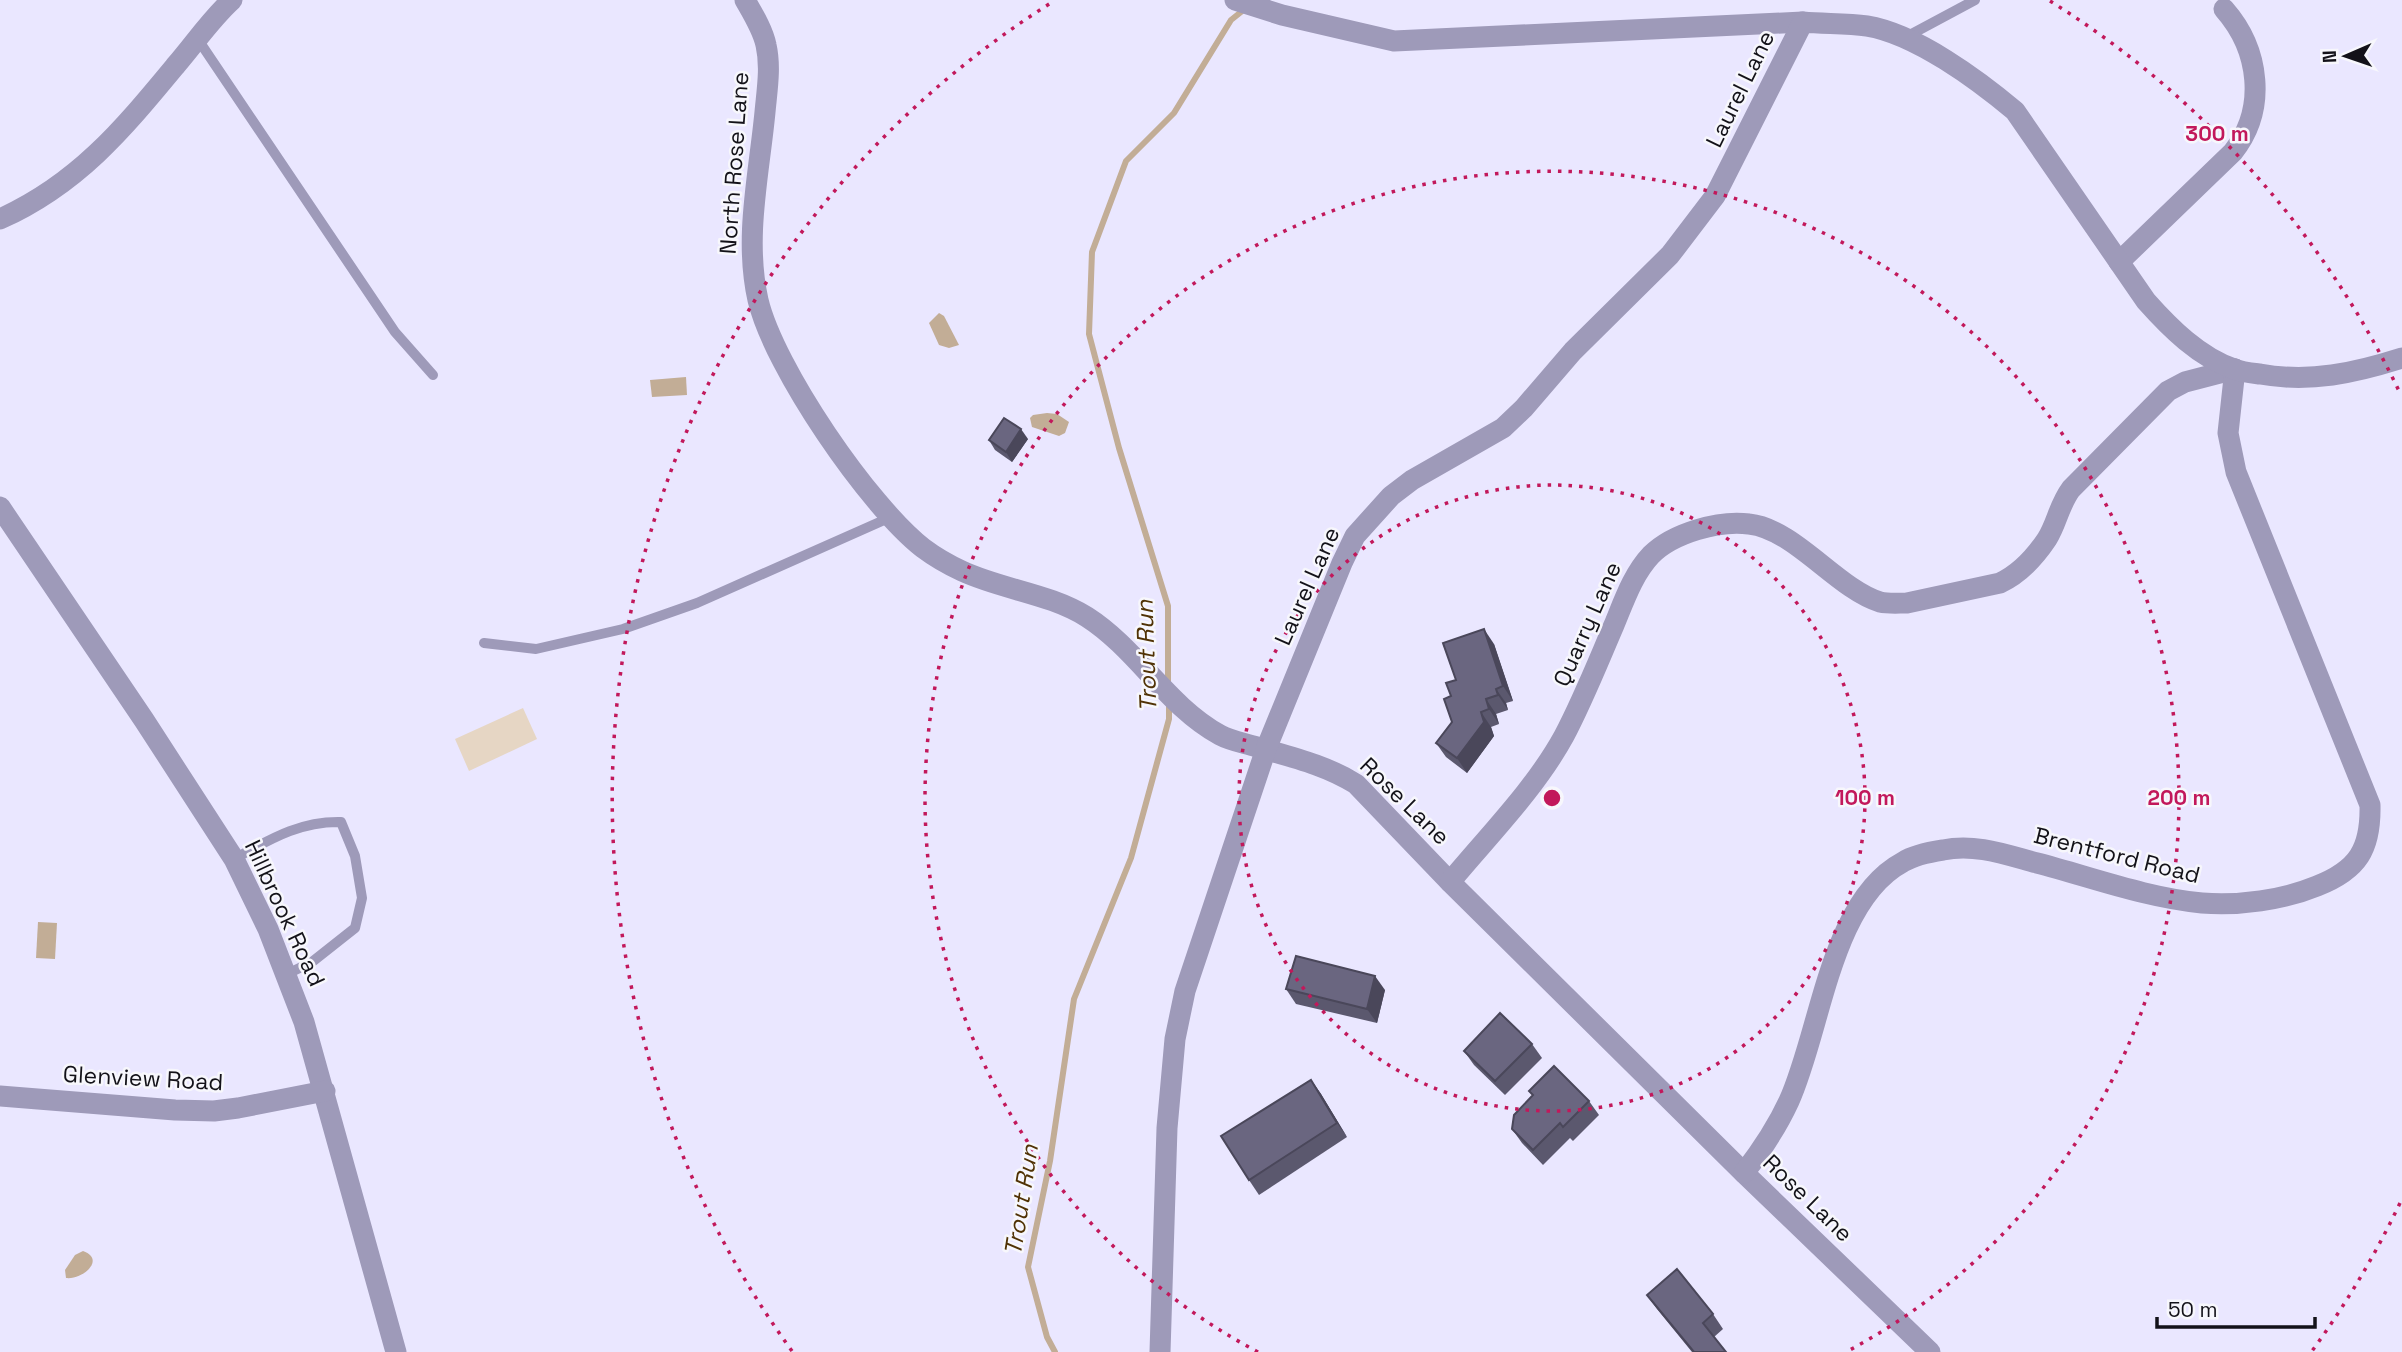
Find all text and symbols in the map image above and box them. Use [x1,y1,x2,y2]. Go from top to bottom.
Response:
north arrow [2311,21,2381,91]
street label: Laurel Lane [1699,26,1781,152]
text: N [2317,50,2342,63]
street label: North Rose Lane [713,71,755,255]
text: 300 m [2185,120,2249,147]
street label: Laurel Lane [1268,522,1346,650]
street label: Quarry Lane [1546,557,1628,691]
water label: Trout Run [1129,598,1163,713]
street label: Rose Lane [1354,751,1456,851]
text: 100 m [1835,784,1895,811]
text: 200 m [2148,784,2210,811]
centre of rings [1540,786,1564,810]
street label: Brentford Road [2031,820,2203,890]
street label: Hillbrook Road [238,835,332,991]
street label: Glenview Road [62,1059,224,1097]
water label: Trout Run [997,1141,1045,1258]
street label: Rose Lane [1757,1148,1859,1248]
scale bar [2157,1286,2314,1330]
text: 50 m [2168,1296,2218,1323]

